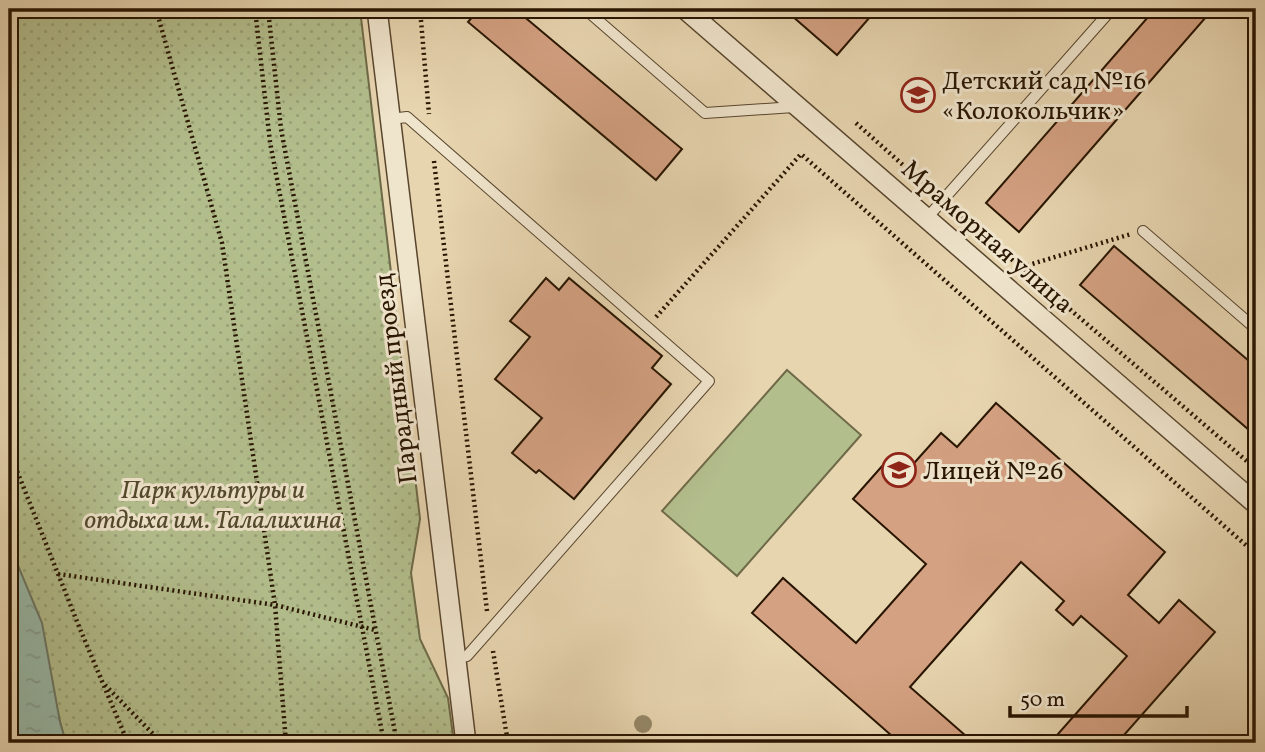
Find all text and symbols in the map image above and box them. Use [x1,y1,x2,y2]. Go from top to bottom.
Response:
place label: Детский сад №16 «Колокольчик» [942,64,1147,130]
school or university icon: Детский сад №16 «Колокольчик» [899,76,937,114]
street label: Мраморная улица [893,153,1081,323]
street label: Парадный проезд [366,271,428,486]
school or university icon: Лицей №26 [880,451,918,489]
place label: Лицей №26 [923,454,1063,490]
park label: Парк культуры и отдыха им. Талалихина [84,473,342,539]
scale bar [1010,675,1186,719]
text: 50 m [1020,686,1065,715]

